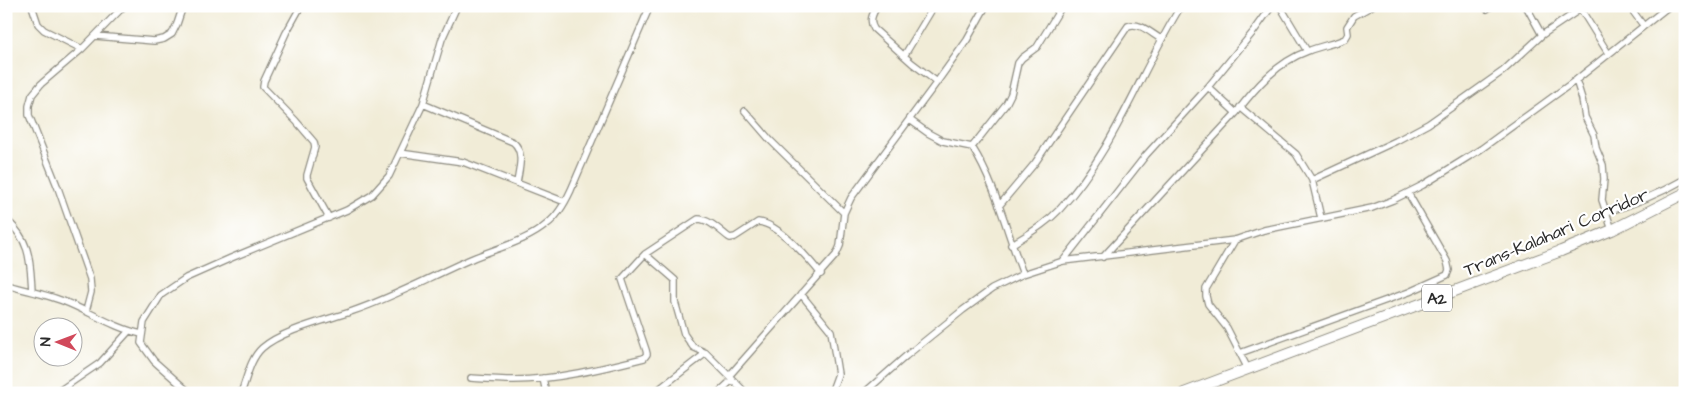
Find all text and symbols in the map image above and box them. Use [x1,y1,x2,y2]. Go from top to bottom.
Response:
street label: Trans-Kalahari Corridor [1460,182,1653,283]
road number: A2 [1422,284,1452,312]
north arrow [32,316,82,366]
text: N [36,337,56,346]

